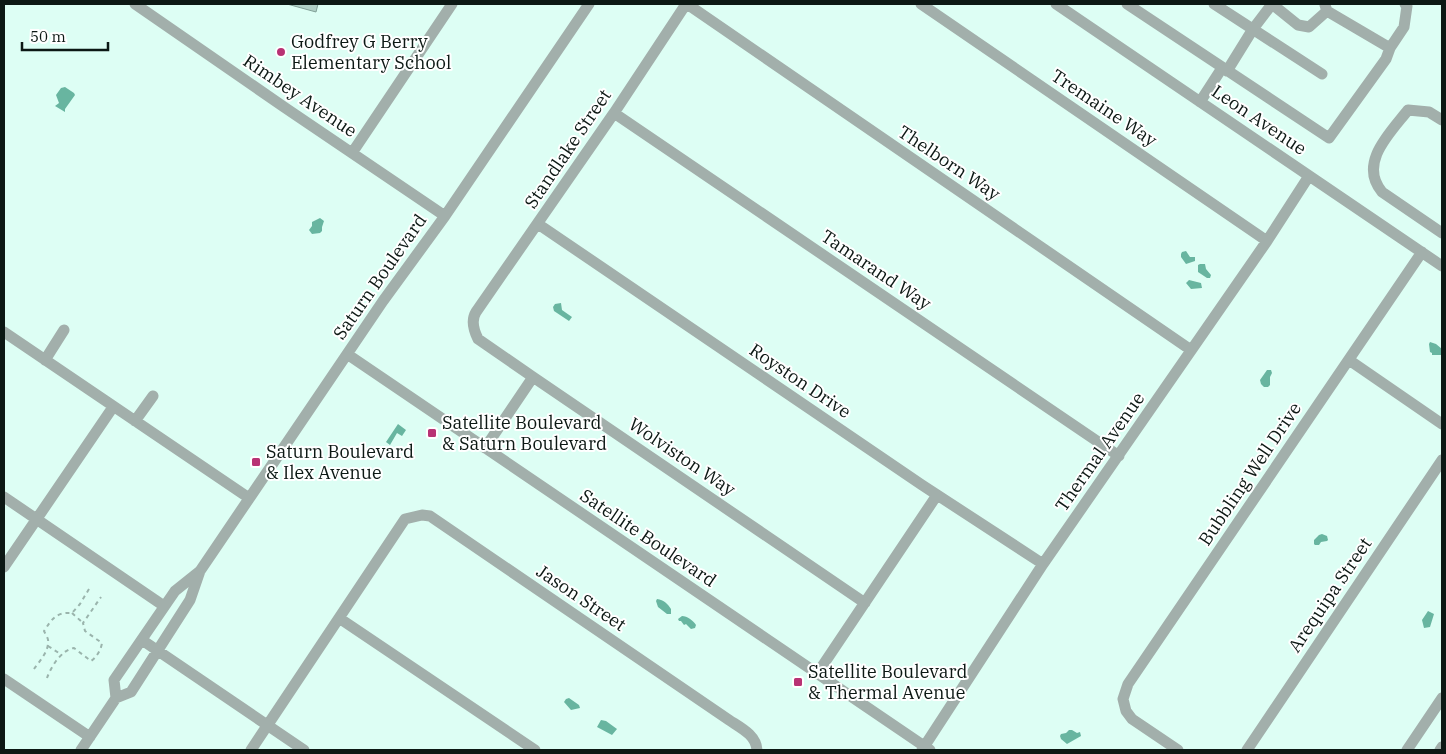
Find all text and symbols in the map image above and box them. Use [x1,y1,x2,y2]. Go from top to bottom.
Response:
scale bar [22,20,109,52]
text: 50 m [30,27,66,46]
place label: Godfrey G Berry Elementary School [291,30,451,74]
marker: Godfrey G Berry Elementary School [275,46,287,58]
street label: Rimbey Avenue [239,49,362,142]
street label: Tremaine Way [1047,64,1162,152]
street label: Leon Avenue [1207,79,1311,160]
street label: Standlake Street [519,85,616,213]
street label: Thelborn Way [894,120,1005,205]
street label: Saturn Boulevard [328,209,431,344]
street label: Tamarand Way [817,224,936,315]
street label: Royston Drive [745,338,855,423]
street label: Thermal Avenue [1050,388,1149,516]
street label: Bubbling Well Drive [1193,398,1306,550]
place label: Satellite Boulevard & Saturn Boulevard [442,411,607,455]
street label: Wolviston Way [624,412,740,501]
marker: Satellite Boulevard & Saturn Boulevard [426,427,438,439]
place label: Saturn Boulevard & Ilex Avenue [266,440,414,484]
marker: Saturn Boulevard & Ilex Avenue [250,456,262,468]
street label: Satellite Boulevard [576,483,721,592]
street label: Arequipa Street [1283,533,1376,656]
street label: Jason Street [532,559,630,636]
place label: Satellite Boulevard & Thermal Avenue [808,660,967,704]
marker: Satellite Boulevard & Thermal Avenue [792,676,804,688]

